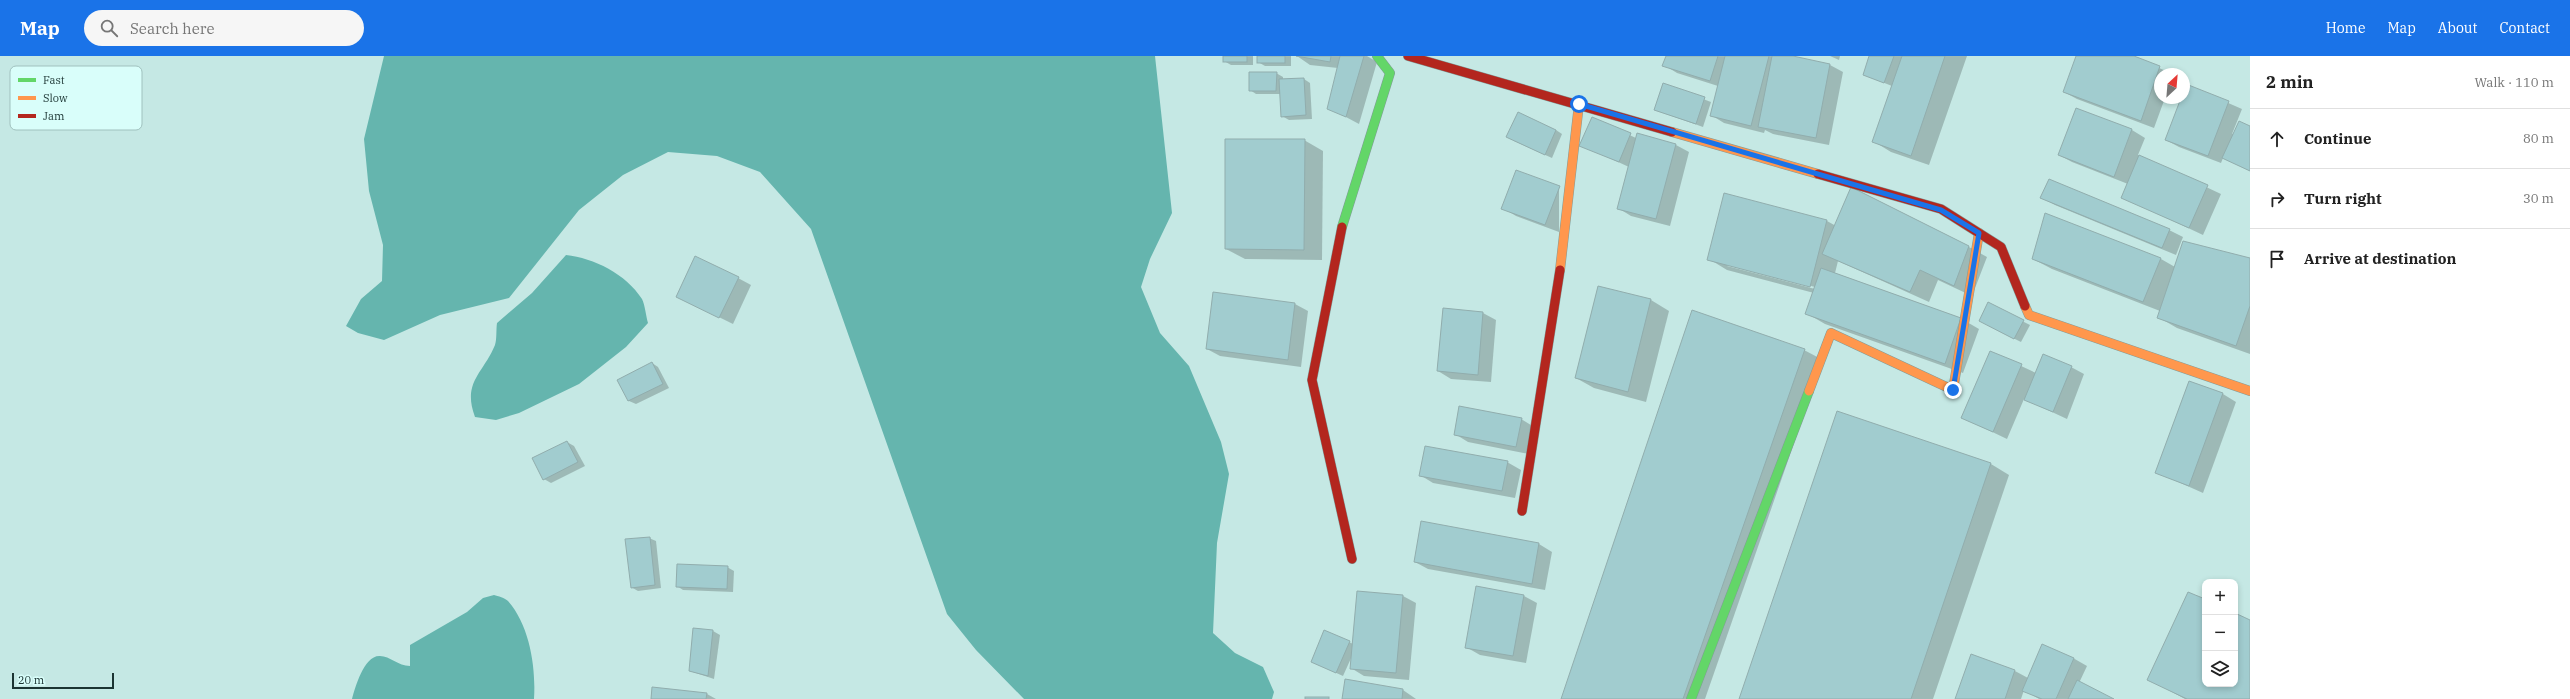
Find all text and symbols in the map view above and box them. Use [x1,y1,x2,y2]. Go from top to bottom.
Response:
search box [84,10,364,46]
text: Map [20,16,60,40]
icon: search [98,17,120,39]
text: Search here [130,19,214,38]
text: Home [2326,19,2365,37]
text: Map [2387,19,2416,37]
text: About [2438,19,2477,37]
text: Contact [2499,19,2550,37]
legend [10,66,142,130]
north arrow [2154,68,2190,104]
text: 2 min [2266,71,2314,93]
text: Fast [43,73,65,87]
text: Walk · 110 m [2475,74,2554,91]
text: Slow [43,91,68,105]
route start [1570,95,1588,113]
text: Jam [43,109,65,123]
icon: ahead [2266,128,2288,150]
text: Continue [2304,129,2371,148]
text: 80 m [2523,130,2554,147]
icon: right [2266,188,2288,210]
text: Turn right [2304,189,2382,208]
text: 30 m [2523,190,2554,207]
icon: arrive [2266,248,2288,270]
text: Arrive at destination [2304,249,2456,268]
route end [1944,381,1962,399]
map controls [2202,579,2238,687]
button: + [2202,579,2238,615]
button: − [2202,615,2238,651]
button: layers [2202,651,2238,687]
scale bar [12,671,114,690]
text: 20 m [18,673,44,687]

